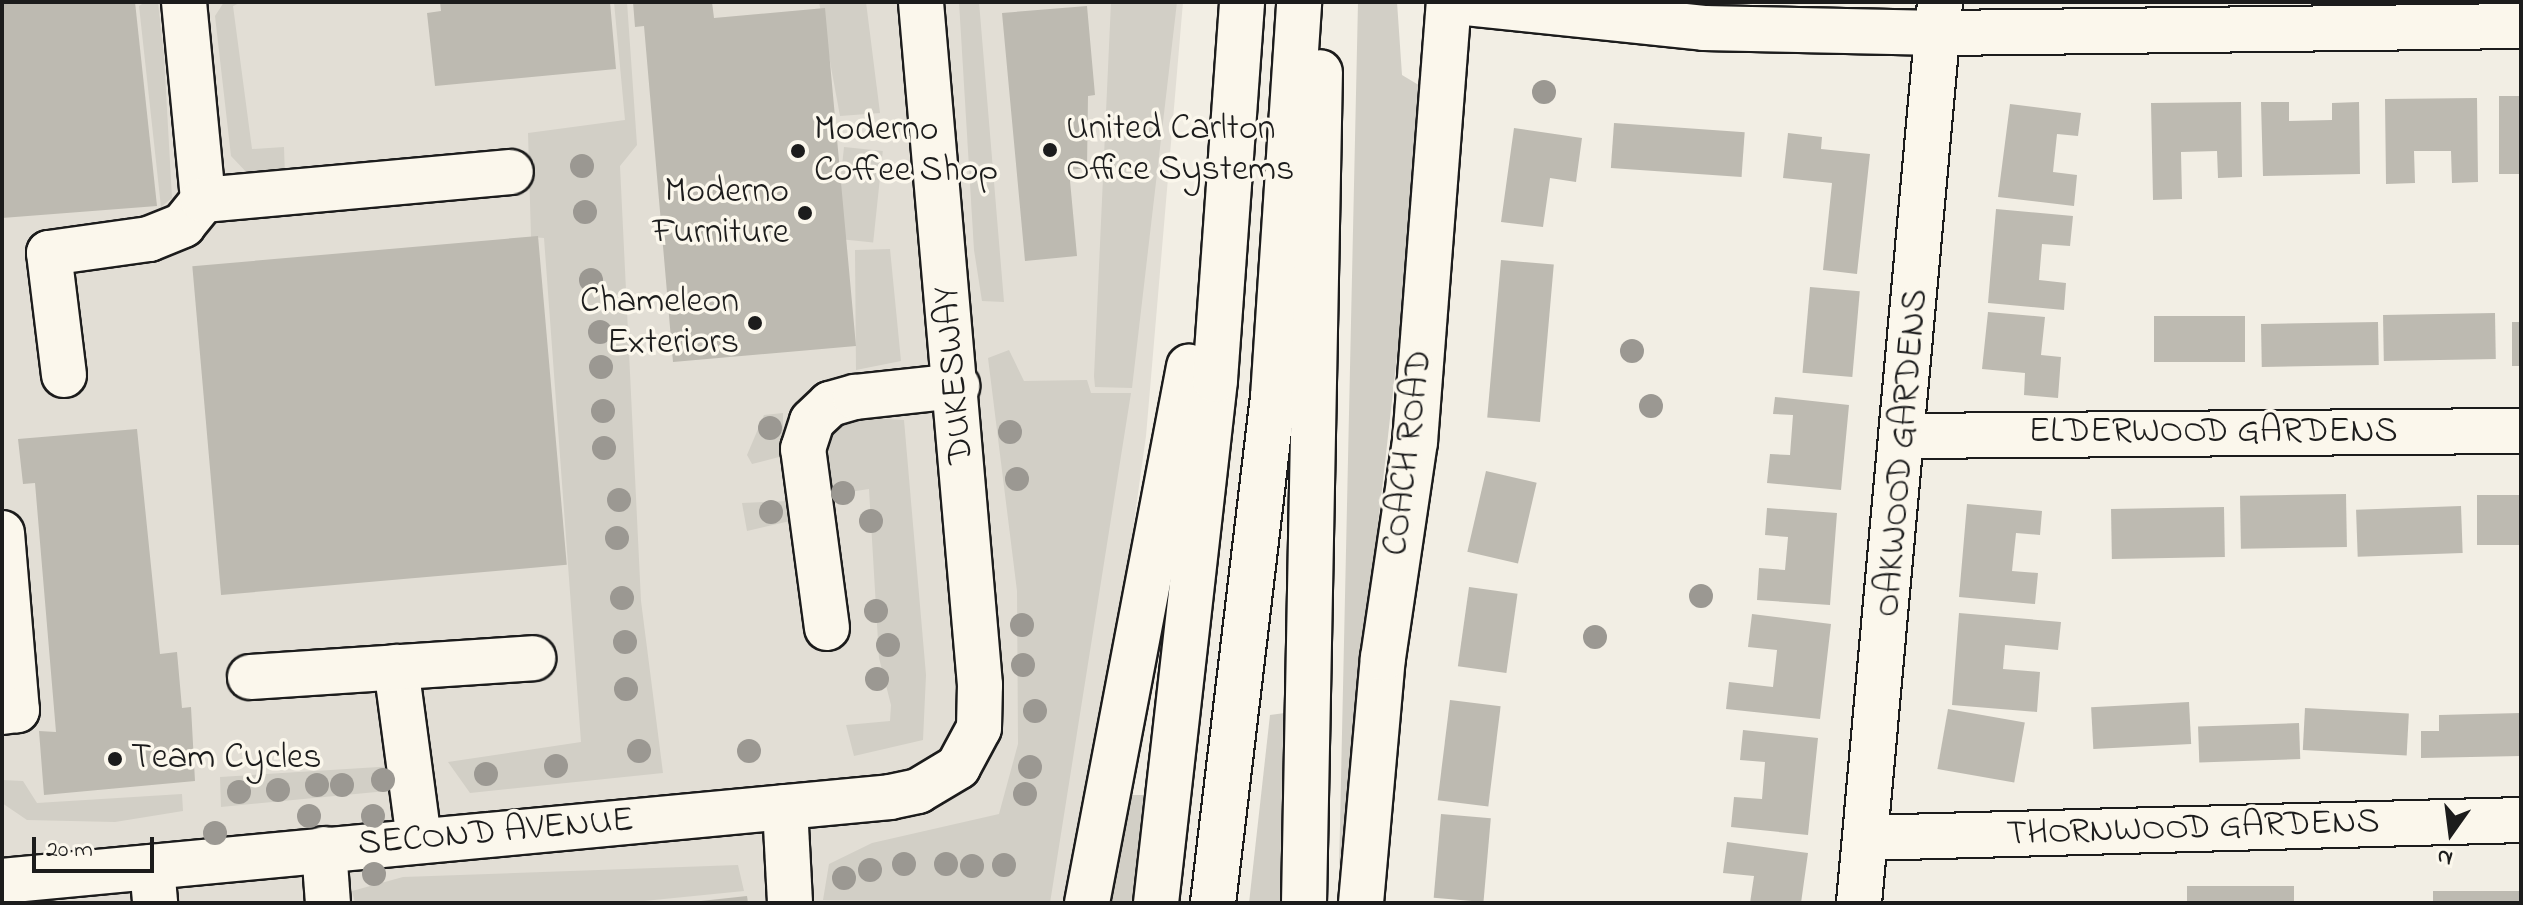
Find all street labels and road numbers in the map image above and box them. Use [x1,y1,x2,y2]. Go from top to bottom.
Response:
street label: DUKESWAY [926,284,984,466]
street label: OAKWOOD GARDENS [1867,287,1939,619]
street label: COACH ROAD [1375,348,1443,558]
street label: ELDERWOOD GARDENS [2028,411,2398,455]
street label: SECOND AVENUE [356,799,636,867]
street label: THORNWOOD GARDENS [2006,801,2380,857]

